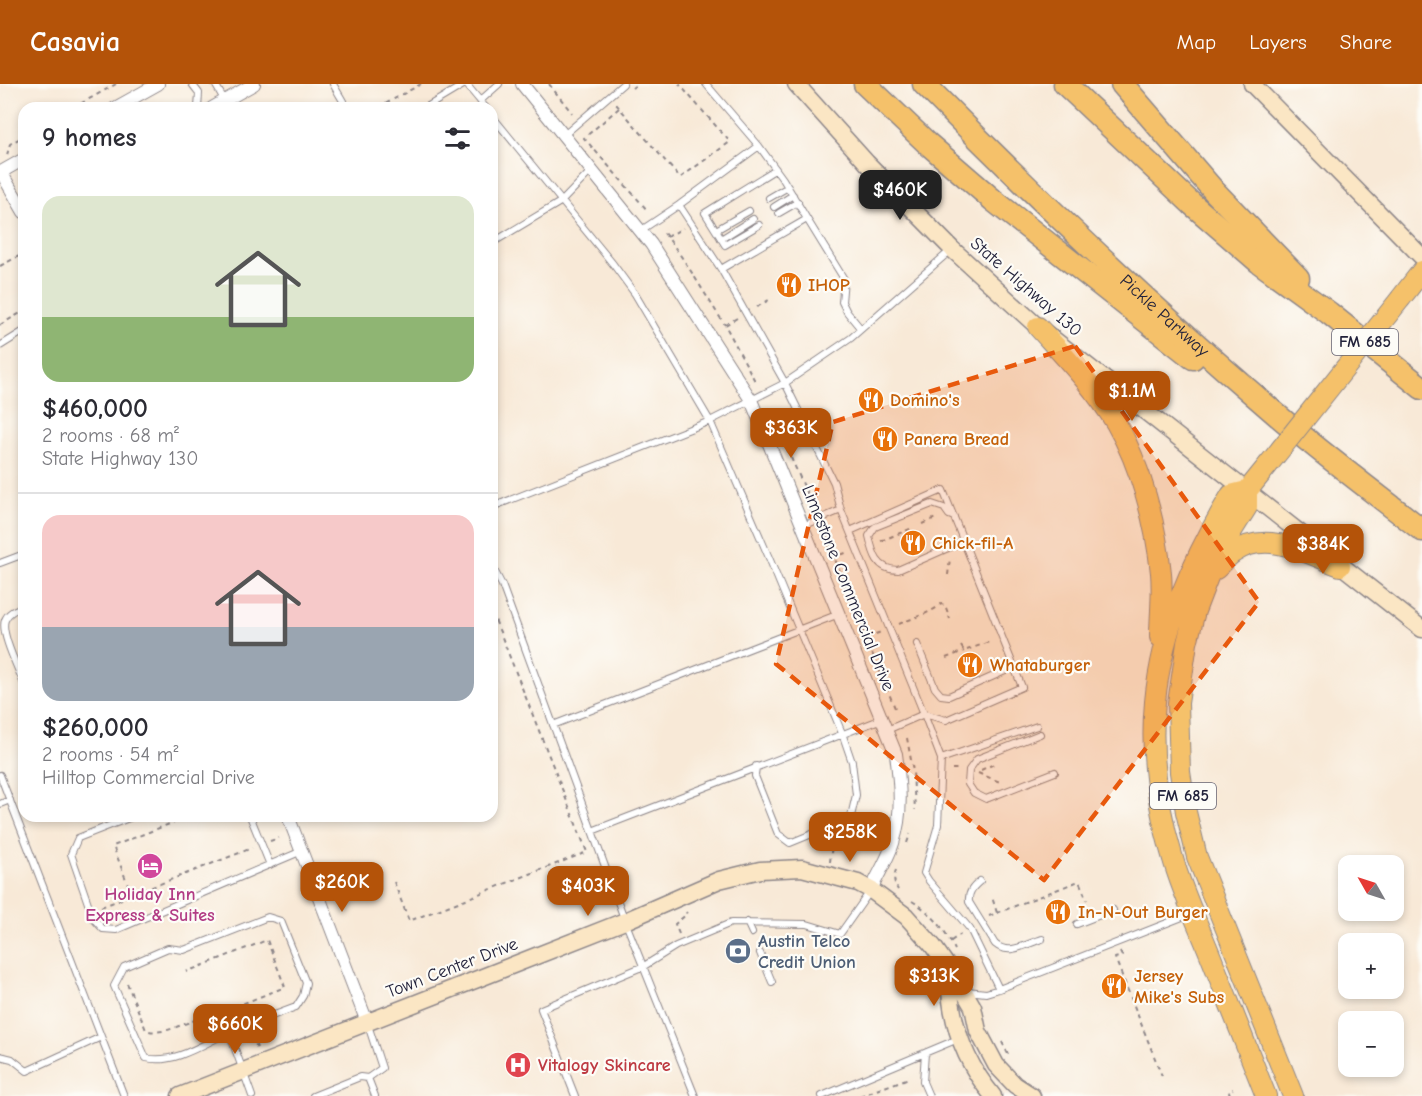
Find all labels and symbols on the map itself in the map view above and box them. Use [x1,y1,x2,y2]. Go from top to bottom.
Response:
pin: $460K [858,170,942,221]
street label: State Highway 130 [966,233,1086,341]
restaurant icon: IHOP [774,270,804,300]
street label: Pickle Parkway [1116,270,1214,362]
place label: IHOP [808,275,850,296]
road number: FM 685 [1332,329,1398,355]
pin: $1.1M [1090,371,1174,422]
restaurant icon: Domino's [856,385,886,415]
place label: Domino's [890,390,960,411]
pin: $363K [749,408,833,459]
restaurant icon: Panera Bread [870,424,900,454]
place label: Panera Bread [904,429,1009,450]
street label: Limestone Commercial Drive [797,482,899,694]
pin: $384K [1281,524,1365,575]
restaurant icon: Chick-fil-A [898,528,928,558]
place label: Chick-fil-A [932,533,1013,554]
restaurant icon: Whataburger [955,650,985,680]
place label: Whataburger [990,655,1091,676]
road number: FM 685 [1150,783,1216,809]
pin: $258K [808,812,892,863]
hotel icon: Holiday Inn Express & Suites [135,851,165,881]
north arrow [1338,855,1404,921]
pin: $260K [300,862,384,913]
pin: $403K [546,866,630,917]
place label: Holiday Inn Express & Suites [85,884,215,926]
restaurant icon: In-N-Out Burger [1043,897,1073,927]
place label: In-N-Out Burger [1078,902,1208,923]
place label: Austin Telco Credit Union [758,931,856,973]
street label: Town Center Drive [383,933,521,1003]
bank icon: Austin Telco Credit Union [723,936,753,966]
pin: $313K [892,956,976,1007]
place label: Jersey Mike's Subs [1134,966,1225,1008]
restaurant icon: Jersey Mike's Subs [1099,971,1129,1001]
pin: $660K [193,1004,277,1055]
hospital icon: Vitalogy Skincare [503,1050,533,1080]
place label: Vitalogy Skincare [538,1055,671,1076]

